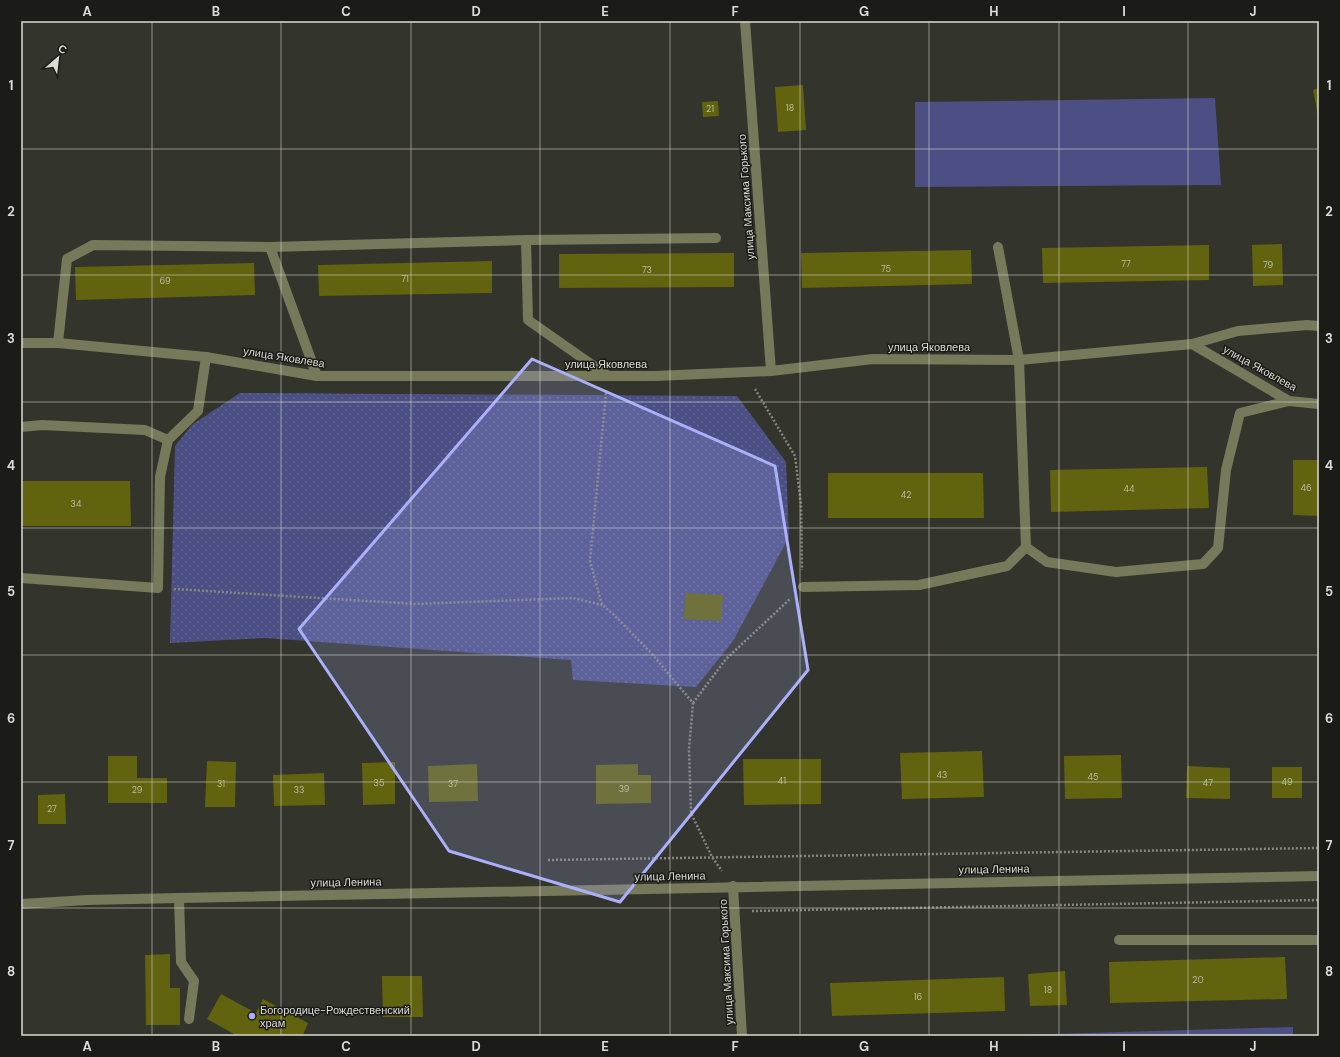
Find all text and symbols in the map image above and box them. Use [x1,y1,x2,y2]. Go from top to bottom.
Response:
text: A [82,3,92,20]
text: B [212,3,220,20]
text: C [341,3,351,20]
text: D [471,3,481,20]
text: E [601,3,609,20]
text: F [731,3,739,20]
text: G [859,3,869,20]
text: H [989,3,999,20]
text: I [1122,3,1126,20]
text: J [1249,3,1257,20]
north arrow [38,38,78,78]
text: С [56,41,70,57]
text: 1 [9,77,13,94]
text: 1 [1327,77,1331,94]
house number: 18 [786,102,794,114]
house number: 21 [706,103,714,115]
street label: улица Максима Горького [735,134,757,260]
text: 2 [7,203,15,220]
text: 2 [1325,203,1333,220]
house number: 77 [1121,258,1131,270]
house number: 79 [1263,259,1273,271]
house number: 75 [881,263,891,275]
house number: 73 [642,264,652,276]
house number: 71 [401,273,409,285]
house number: 69 [159,275,171,287]
text: 3 [7,330,15,347]
text: 3 [1325,330,1333,347]
street label: улица Яковлева [888,340,971,354]
street label: улица Яковлева [1221,342,1300,394]
street label: улица Яковлева [242,344,327,370]
street label: улица Яковлева [565,357,648,371]
text: 4 [7,457,15,474]
text: 4 [1325,457,1333,474]
house number: 46 [1300,482,1312,494]
house number: 44 [1124,483,1135,495]
house number: 42 [901,489,911,501]
house number: 34 [71,498,82,510]
text: 5 [7,583,15,600]
text: 5 [1325,583,1333,600]
text: 6 [7,710,15,727]
text: 6 [1325,710,1333,727]
house number: 43 [937,769,947,781]
house number: 45 [1088,771,1098,783]
house number: 41 [778,775,786,787]
house number: 49 [1281,776,1293,788]
house number: 35 [374,777,384,789]
house number: 47 [1203,777,1213,789]
house number: 31 [217,778,225,790]
house number: 37 [448,778,458,790]
house number: 39 [619,783,630,795]
house number: 29 [132,784,143,796]
house number: 33 [294,784,304,796]
house number: 27 [47,803,57,815]
text: 7 [8,837,15,854]
text: 7 [1326,837,1333,854]
street label: улица Ленина [958,861,1030,877]
street label: улица Ленина [634,868,706,884]
street label: улица Ленина [310,874,382,890]
street label: улица Максима Горького [716,899,736,1025]
text: 8 [7,963,15,980]
text: 8 [1325,963,1333,980]
house number: 20 [1192,974,1204,986]
house number: 18 [1044,984,1052,996]
house number: 16 [914,991,923,1003]
place label: Богородице-Рождественский храм [260,1003,410,1030]
marker: Богородице-Рождественский храм [247,1011,257,1021]
text: A [82,1038,92,1055]
text: B [212,1038,220,1055]
text: C [341,1038,351,1055]
text: D [471,1038,481,1055]
text: E [601,1038,609,1055]
text: F [731,1038,739,1055]
text: G [859,1038,869,1055]
text: H [989,1038,999,1055]
text: I [1122,1038,1126,1055]
text: J [1249,1038,1257,1055]

